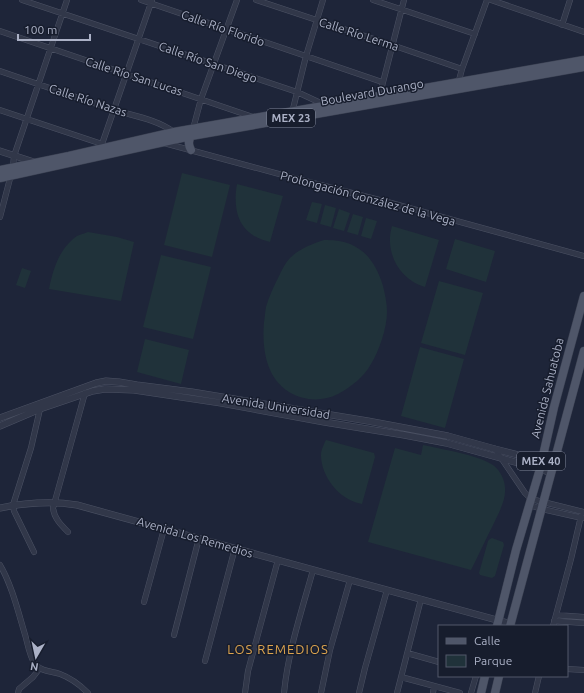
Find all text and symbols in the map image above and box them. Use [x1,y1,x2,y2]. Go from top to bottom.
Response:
street label: Calle Río Florido [180,8,266,48]
street label: Calle Río Lerma [317,15,401,53]
scale bar [18,16,90,42]
text: 100 m [24,23,57,36]
street label: Calle Río San Diego [157,39,259,85]
street label: Calle Río San Lucas [84,54,184,98]
street label: Boulevard Durango [319,77,425,107]
street label: Calle Río Nazas [47,81,129,119]
road number: MEX 23 [267,109,315,127]
street label: Prolongación González de la Vega [279,168,457,228]
street label: Avenida Sahuatoba [528,336,566,440]
street label: Avenida Universidad [221,391,331,421]
road number: MEX 40 [517,452,565,470]
street label: Avenida Los Remedios [135,514,255,560]
legend [438,625,568,677]
text: Calle [474,634,500,647]
north arrow [16,637,56,677]
district label: LOS REMEDIOS [227,642,329,656]
text: Parque [474,654,512,667]
text: N [29,660,39,673]

